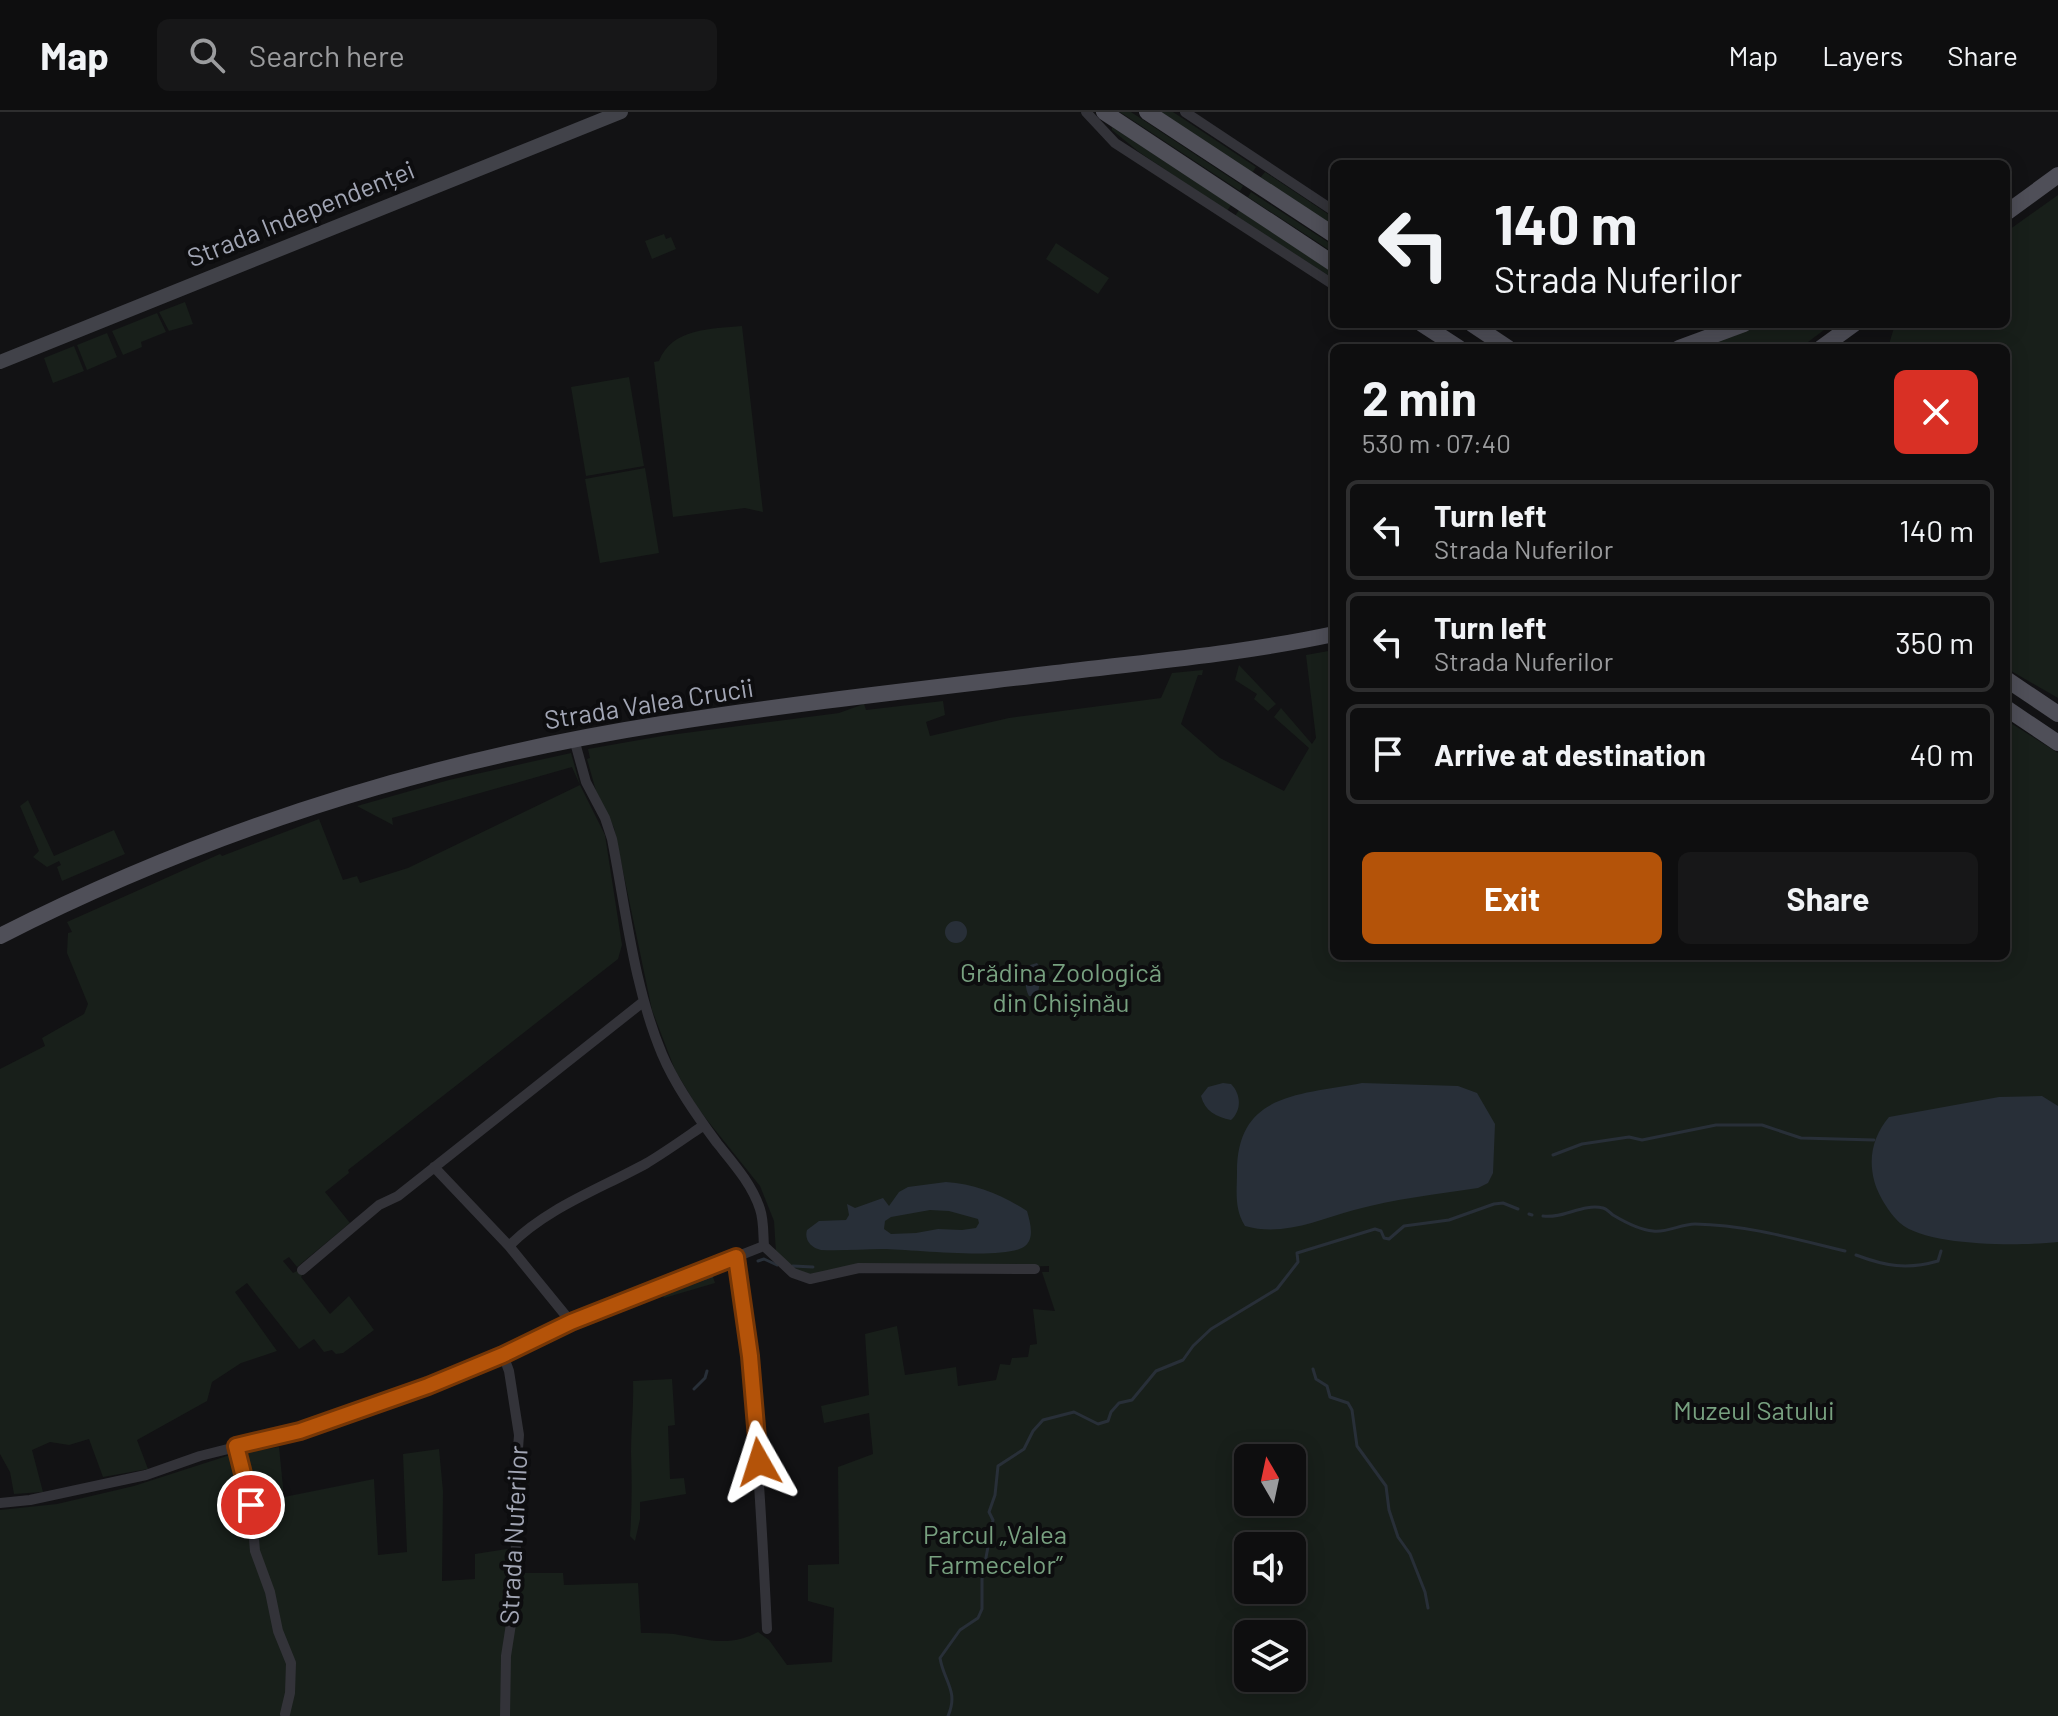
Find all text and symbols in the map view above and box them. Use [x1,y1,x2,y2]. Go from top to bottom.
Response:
search box [157,19,717,91]
text: Map [40,32,109,78]
icon: search [185,33,229,77]
text: Search here [249,37,405,73]
text: Map [1728,38,1778,72]
text: Layers [1822,38,1903,72]
text: Share [1947,38,2018,72]
street label: Strada Independenței [182,153,418,272]
text: 140 m [1494,189,1638,256]
icon: left [1362,192,1466,296]
text: Strada Nuferilor [1494,257,1742,300]
text: 2 min [1362,368,1477,426]
button: close [1894,370,1978,454]
text: 530 m · 07:40 [1362,427,1511,458]
text: Turn left [1434,497,1547,533]
icon: left [1366,508,1410,552]
text: 140 m [1899,512,1974,548]
text: Strada Nuferilor [1434,533,1613,564]
text: Turn left [1434,609,1547,645]
icon: left [1366,620,1410,664]
text: 350 m [1895,624,1974,660]
text: Strada Nuferilor [1434,645,1613,676]
street label: Strada Valea Crucii [542,671,756,734]
icon: arrive [1366,732,1410,776]
text: Arrive at destination [1434,736,1706,772]
text: 40 m [1910,736,1974,772]
button: Exit [1362,852,1662,944]
button: Share [1678,852,1978,944]
park label: Grădina Zoologică din Chișinău [960,956,1162,1017]
park label: Muzeul Satului [1673,1394,1835,1425]
position arrow [717,1420,801,1504]
street label: Strada Nuferilor [492,1444,533,1625]
north arrow [1234,1444,1306,1516]
map controls [1234,1444,1306,1692]
pin [217,1471,285,1539]
icon: arrive [229,1483,273,1527]
park label: Parcul „Valea Farmecelor” [923,1518,1067,1579]
button: sound [1234,1532,1306,1604]
button: layers [1234,1620,1306,1692]

